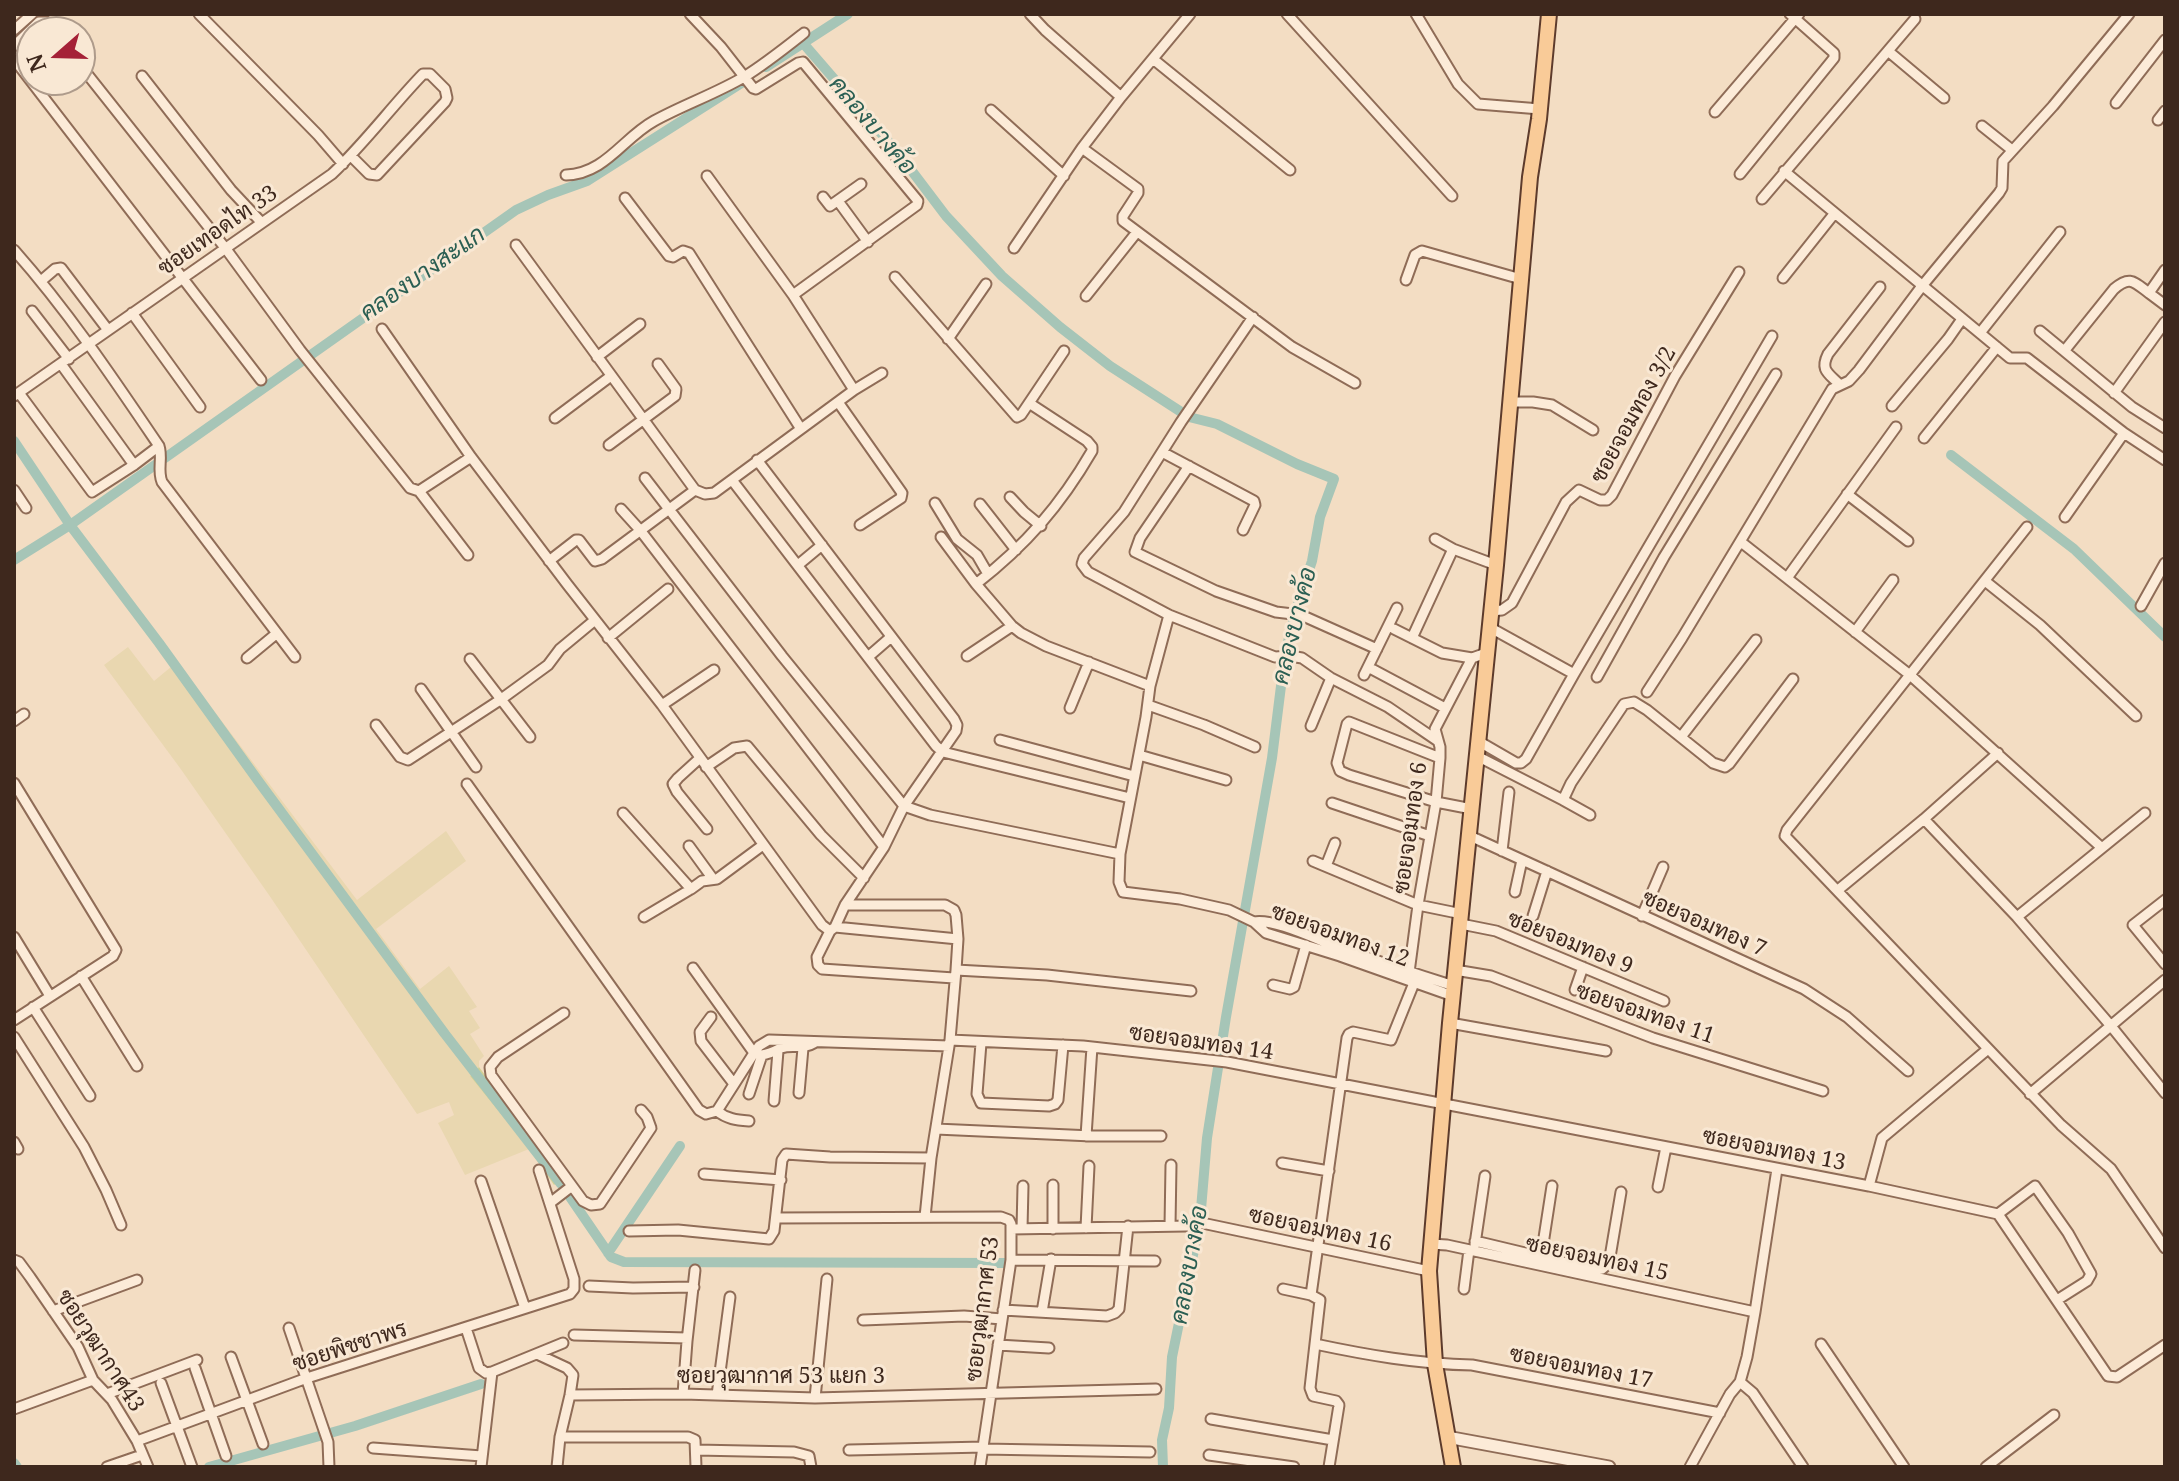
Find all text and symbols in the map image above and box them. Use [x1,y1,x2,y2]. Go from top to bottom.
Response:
north arrow [16,16,96,96]
text: N [18,50,52,77]
water label: คลองบางค้อ [822,71,922,181]
street label: ซอยเทอดไท 33 [153,180,283,282]
water label: คลองบางสะแก [355,220,491,328]
street label: ซอยจอมทอง 3/2 [1586,342,1682,488]
water label: คลองบางค้อ [1267,564,1323,688]
street label: ซอยจอมทอง 6 [1389,760,1433,896]
street label: ซอยจอมทอง 7 [1638,885,1770,963]
street label: ซอยจอมทอง 12 [1267,899,1413,973]
street label: ซอยจอมทอง 9 [1503,906,1637,980]
street label: ซอยจอมทอง 11 [1572,978,1718,1050]
street label: ซอยจอมทอง 14 [1127,1020,1275,1066]
street label: ซอยจอมทอง 13 [1700,1123,1848,1177]
street label: ซอยจอมทอง 16 [1246,1202,1394,1258]
water label: คลองบางค้อ [1165,1203,1215,1327]
street label: ซอยจอมทอง 15 [1523,1231,1671,1287]
street label: ซอยวุฒากาศ 53 [961,1235,1005,1383]
street label: ซอยวุฒากาศ43 [51,1285,149,1417]
street label: ซอยพิชชาพร [289,1316,411,1378]
street label: ซอยจอมทอง 17 [1507,1341,1655,1395]
street label: ซอยวุฒากาศ 53 แยก 3 [677,1364,885,1390]

